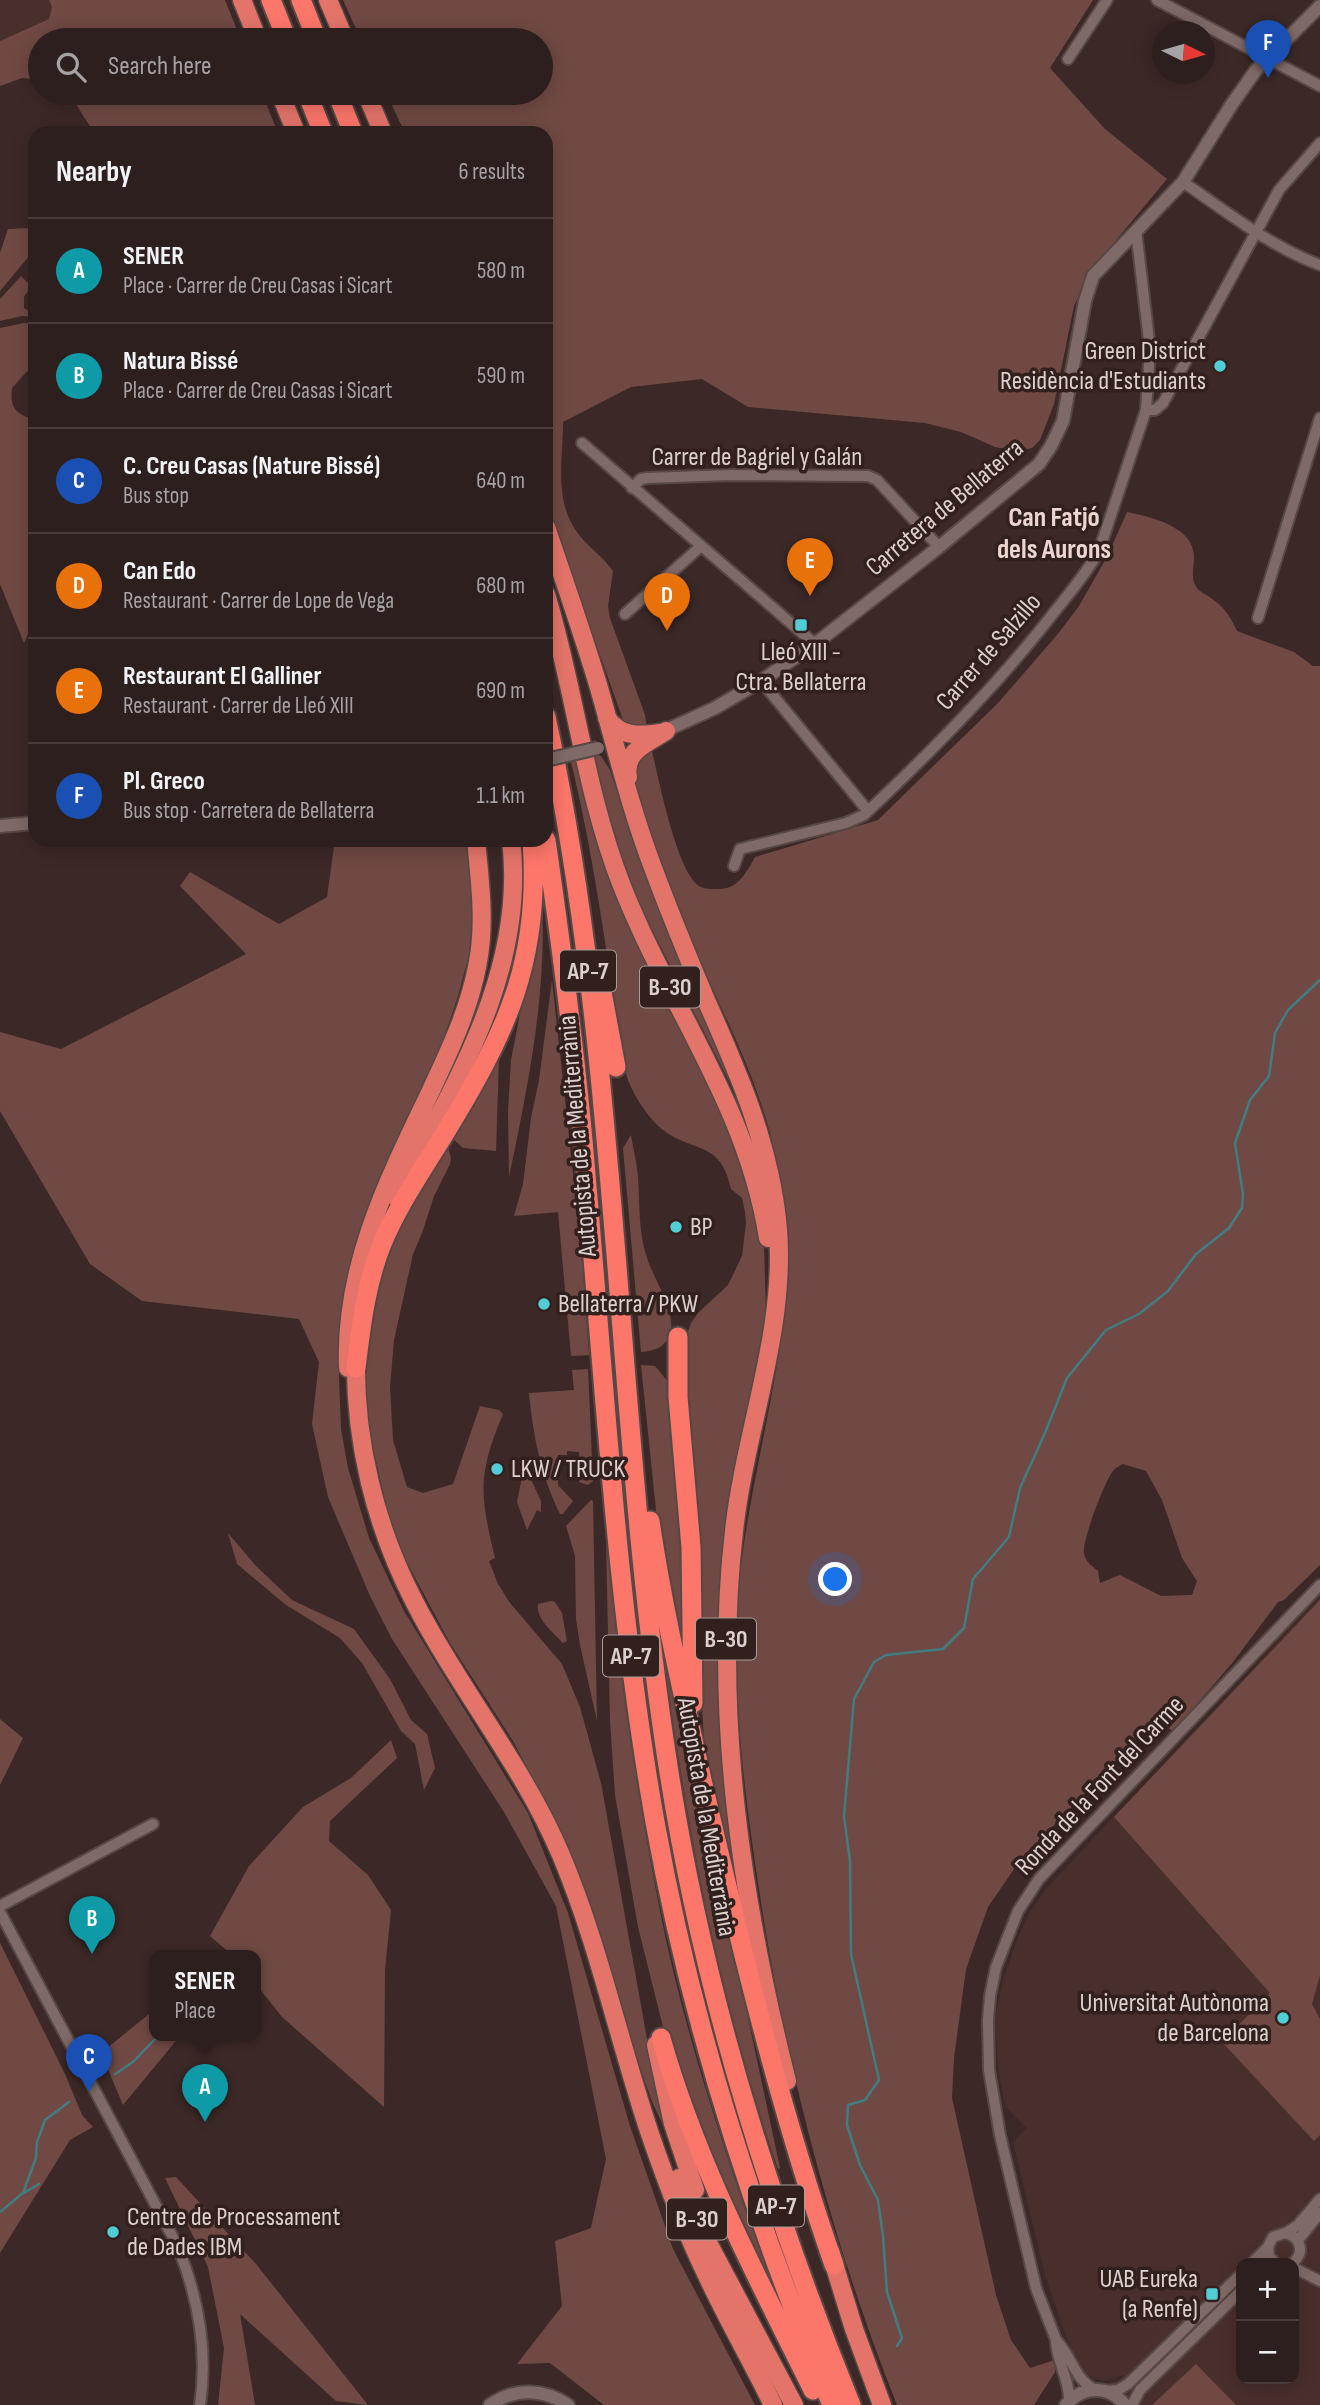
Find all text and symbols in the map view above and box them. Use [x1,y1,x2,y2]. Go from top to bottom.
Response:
pin: F [1245,20,1291,78]
north arrow [1152,21,1215,84]
search box [28,28,553,105]
icon: search [52,48,90,86]
text: Search here [108,51,211,82]
text: Nearby [56,154,132,190]
text: 6 results [459,158,525,186]
text: SENER [123,241,184,272]
text: A [74,257,84,285]
text: 580 m [477,257,525,285]
text: Place · Carrer de Creu Casas i Sicart [123,272,393,300]
place label: Green District Residència d'Estudiants [1000,336,1206,397]
text: Natura Bissé [123,346,238,377]
marker: Green District Residència d'Estudiants [1212,358,1228,374]
text: B [74,362,84,390]
text: 590 m [477,362,525,390]
text: Place · Carrer de Creu Casas i Sicart [123,377,393,405]
street label: Carretera de Bellaterra [860,433,1030,583]
street label: Carrer de Bagriel y Galán [652,442,862,473]
text: C. Creu Casas (Nature Bissé) [123,451,380,482]
text: C [73,467,85,495]
text: 640 m [476,467,525,495]
text: Bus stop [123,482,189,510]
district label: Can Fatjó dels Aurons [997,501,1111,566]
pin: E [787,538,833,596]
text: Can Edo [123,556,196,587]
text: D [73,572,85,600]
text: 680 m [476,572,525,600]
pin: D [644,573,690,631]
text: Restaurant · Carrer de Lope de Vega [123,587,394,615]
street label: Carrer de Salzillo [930,587,1048,717]
marker: Lleó XIII - Ctra. Bellaterra [793,617,809,633]
place label: Lleó XIII - Ctra. Bellaterra [735,637,867,698]
text: Restaurant El Galliner [123,661,321,692]
text: E [74,677,84,705]
text: 690 m [476,677,525,705]
text: Restaurant · Carrer de Lleó XIII [123,692,354,720]
text: Pl. Greco [123,766,205,797]
text: F [74,782,84,810]
text: 1.1 km [476,782,525,810]
text: Bus stop · Carretera de Bellaterra [123,797,374,825]
road number: AP-7 [560,951,616,992]
road number: B-30 [640,967,700,1007]
street label: Autopista de la Mediterrània [552,1014,604,1259]
place label: BP [690,1212,713,1243]
marker: BP [668,1219,684,1235]
place label: Bellaterra / PKW [558,1289,698,1320]
marker: Bellaterra / PKW [536,1296,552,1312]
place label: LKW / TRUCK [511,1454,625,1485]
marker: LKW / TRUCK [489,1461,505,1477]
your location [818,1562,852,1596]
road number: B-30 [696,1618,756,1660]
road number: AP-7 [603,1636,659,1676]
street label: Ronda de la Font del Carme [1009,1690,1191,1882]
street label: Autopista de la Mediterrània [670,1694,742,1939]
pin: B [69,1896,115,1954]
popup [149,1950,261,2041]
text: SENER [175,1966,235,1997]
place label: Universitat Autònoma de Barcelona [1080,1988,1269,2049]
text: Place [175,1997,216,2025]
marker: Universitat Autònoma de Barcelona [1275,2010,1291,2026]
pin: C [66,2034,112,2092]
pin: A [182,2064,228,2122]
road number: AP-7 [748,2186,804,2227]
road number: B-30 [667,2198,727,2240]
place label: Centre de Processament de Dades IBM [127,2202,340,2263]
marker: Centre de Processament de Dades IBM [105,2224,121,2240]
map controls [1236,2258,1299,2384]
button: + [1236,2258,1299,2321]
place label: UAB Eureka (a Renfe) [1099,2264,1198,2325]
marker: UAB Eureka (a Renfe) [1204,2286,1220,2302]
button: − [1236,2321,1299,2384]

